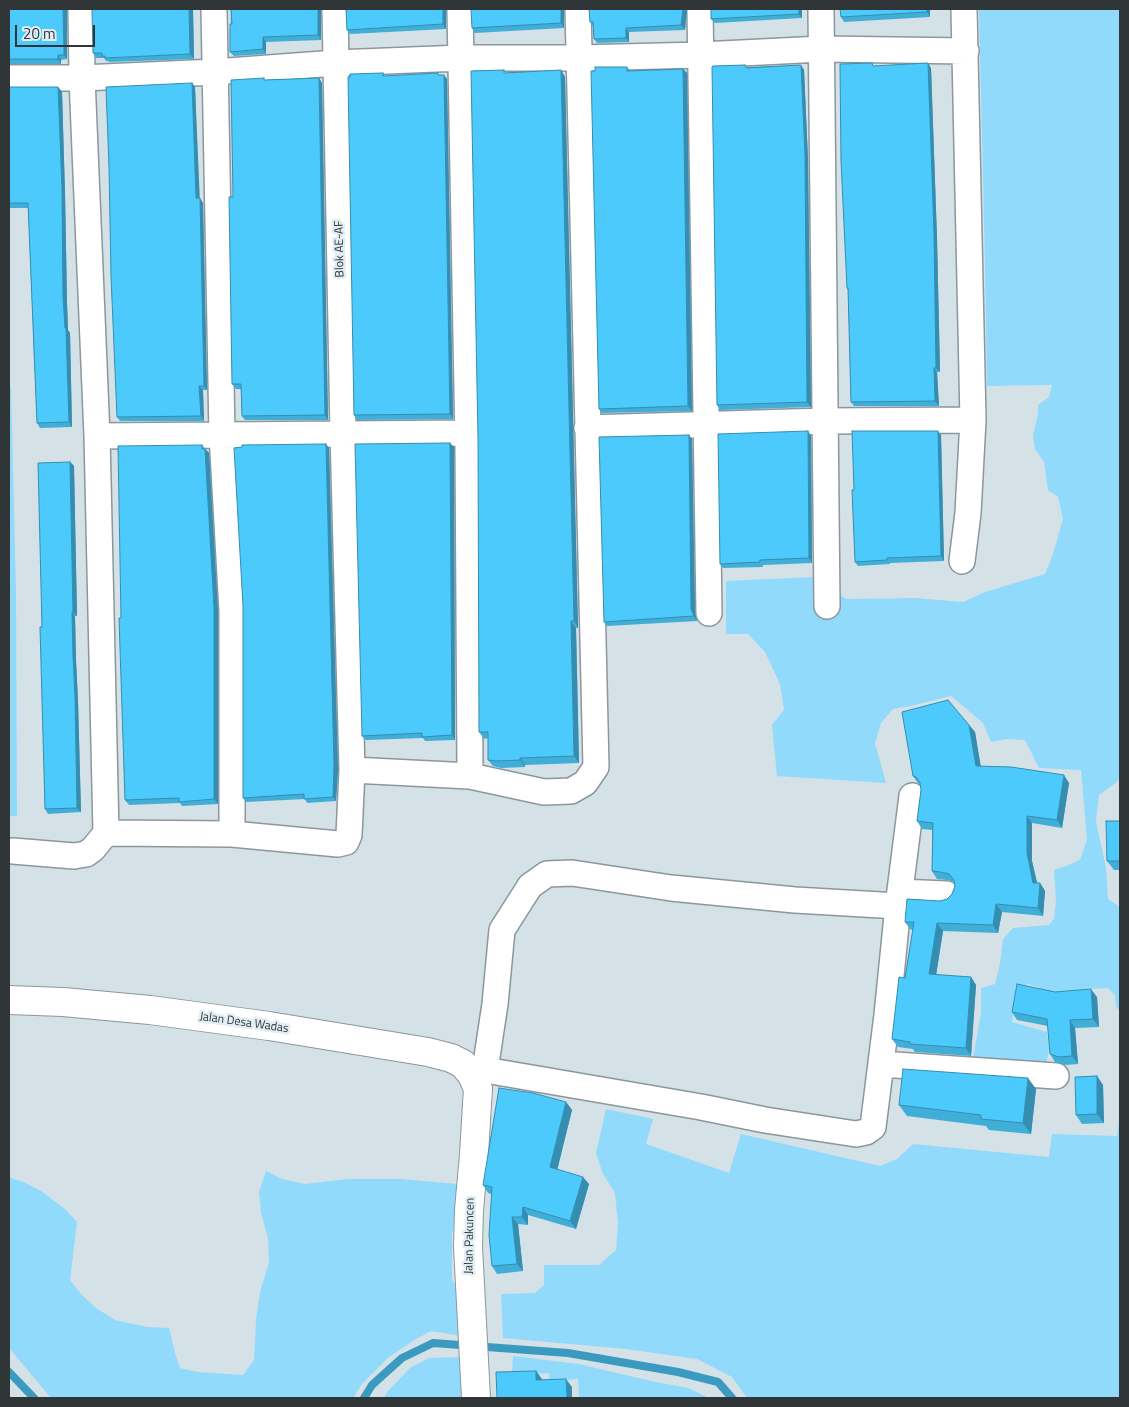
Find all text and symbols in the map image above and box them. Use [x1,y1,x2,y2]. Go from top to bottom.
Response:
scale bar [18,15,98,47]
text: 20 m [23,22,56,45]
street label: Blok AE-AF [332,220,348,278]
street label: Jalan Desa Wadas [199,1010,289,1036]
street label: Jalan Pakuncen [462,1198,478,1274]

